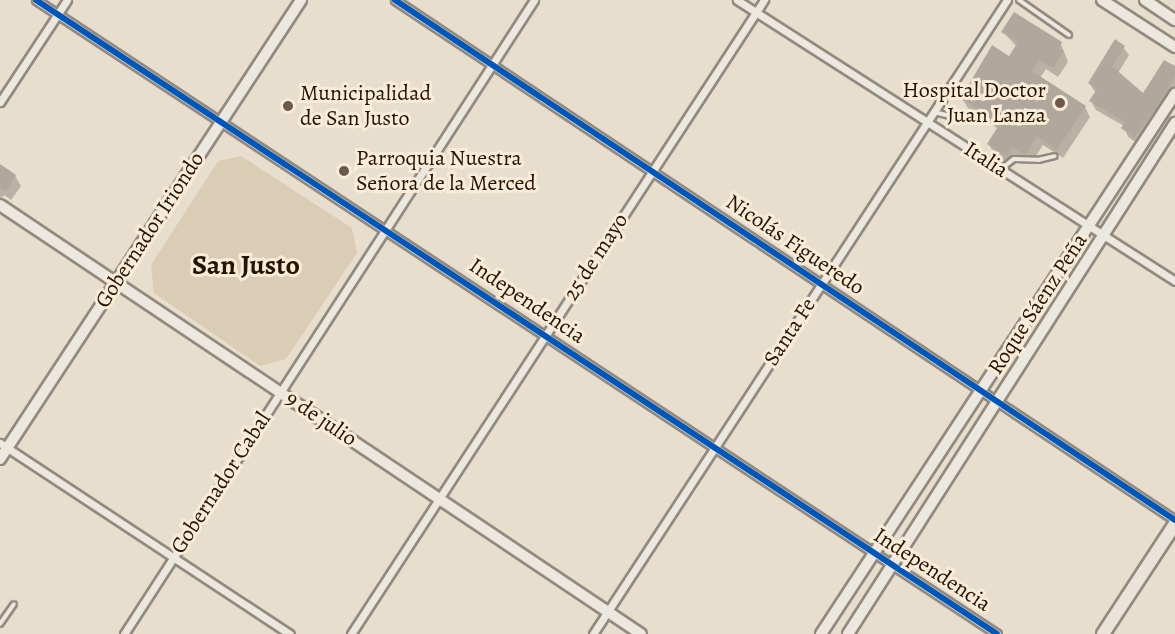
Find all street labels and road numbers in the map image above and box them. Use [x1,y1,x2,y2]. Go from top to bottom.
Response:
street label: Italia [959,136,1013,184]
street label: Gobernador Iriondo [90,147,210,313]
street label: Nicolás Figueredo [721,189,869,301]
street label: 25 de mayo [558,208,634,306]
street label: Roque Sáenz Peña [983,229,1093,379]
street label: Independencia [464,252,590,350]
street label: Santa Fe [758,293,822,371]
street label: 9 de julio [280,386,362,452]
street label: Gobernador Cabal [165,407,277,559]
street label: Independencia [868,522,996,618]

